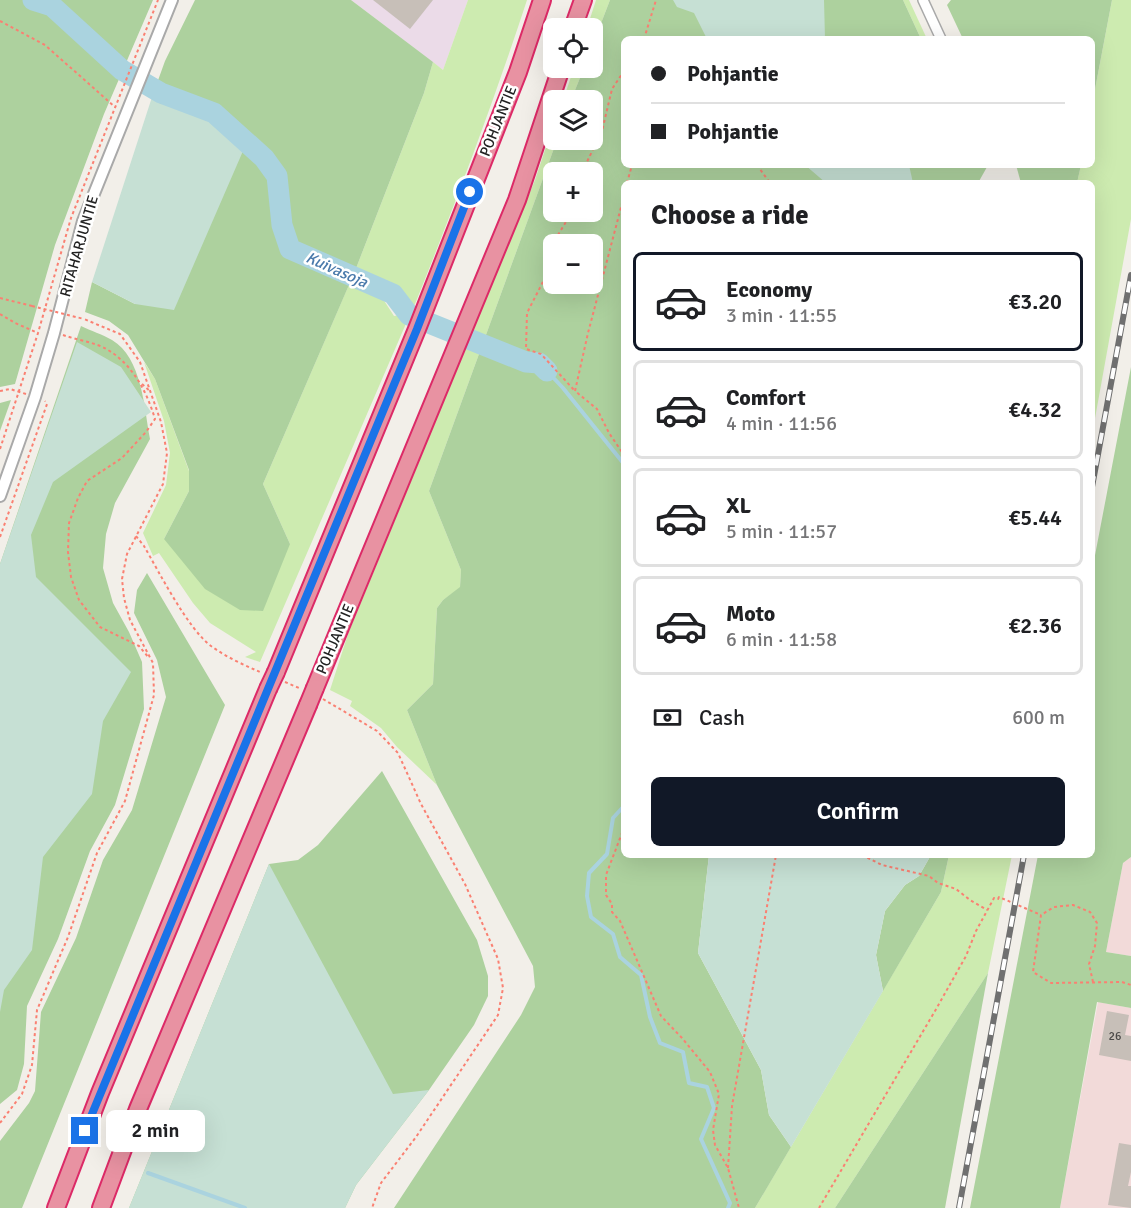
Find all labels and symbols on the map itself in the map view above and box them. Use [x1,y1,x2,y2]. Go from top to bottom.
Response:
street label: POHJANTIE [476,83,520,159]
route start [456,178,483,205]
street label: RITAHARJUNTIE [56,193,102,299]
water label: Kuivasoja [303,247,371,293]
street label: POHJANTIE [312,601,358,677]
house number: 26 [1109,1029,1121,1044]
callout: 2 min [106,1110,205,1152]
route end [71,1117,98,1144]

